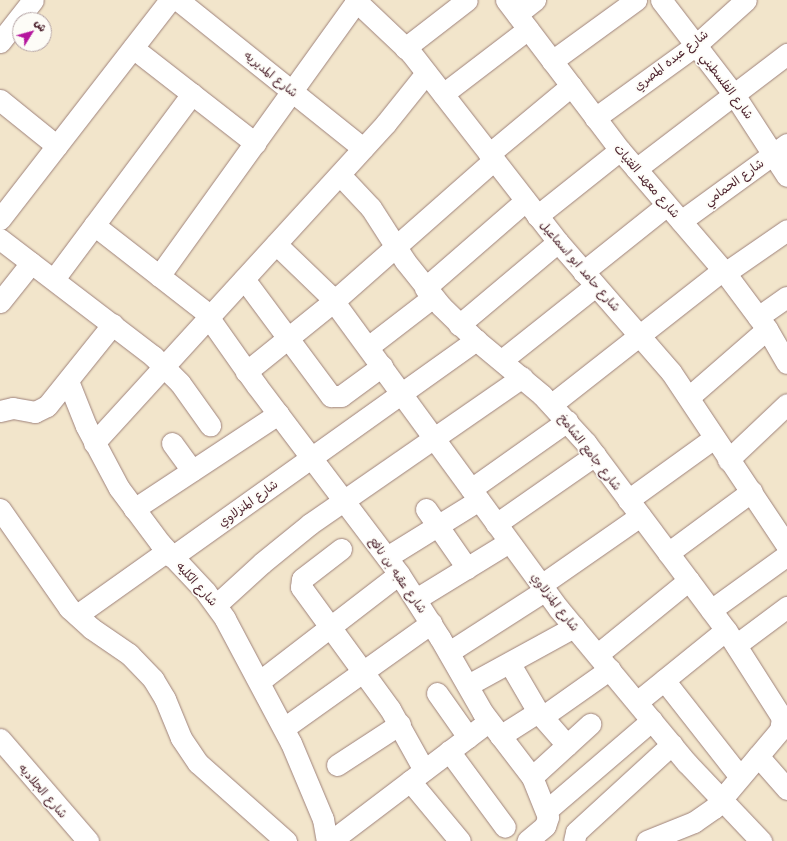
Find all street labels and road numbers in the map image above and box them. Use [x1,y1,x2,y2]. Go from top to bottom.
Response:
street label: شارع عبده المصري [631,27,711,93]
street label: شارع المديريه [241,48,301,100]
street label: شارع الفلسطيني [698,50,756,122]
street label: شارع معهد الفتيات [611,141,683,221]
street label: شارع الحمامي [701,156,767,208]
street label: شارع حامد ابو اسماعيل [537,218,623,314]
street label: شارع جامع الشامخ [556,411,624,493]
street label: شارع المنزلاوي [215,477,281,529]
street label: شارع عقبه بن نافع [366,534,430,616]
street label: شارع الكليه [174,559,220,609]
street label: شارع المنزلاوي [528,570,582,634]
street label: شارع الجلاديه [16,761,70,821]

